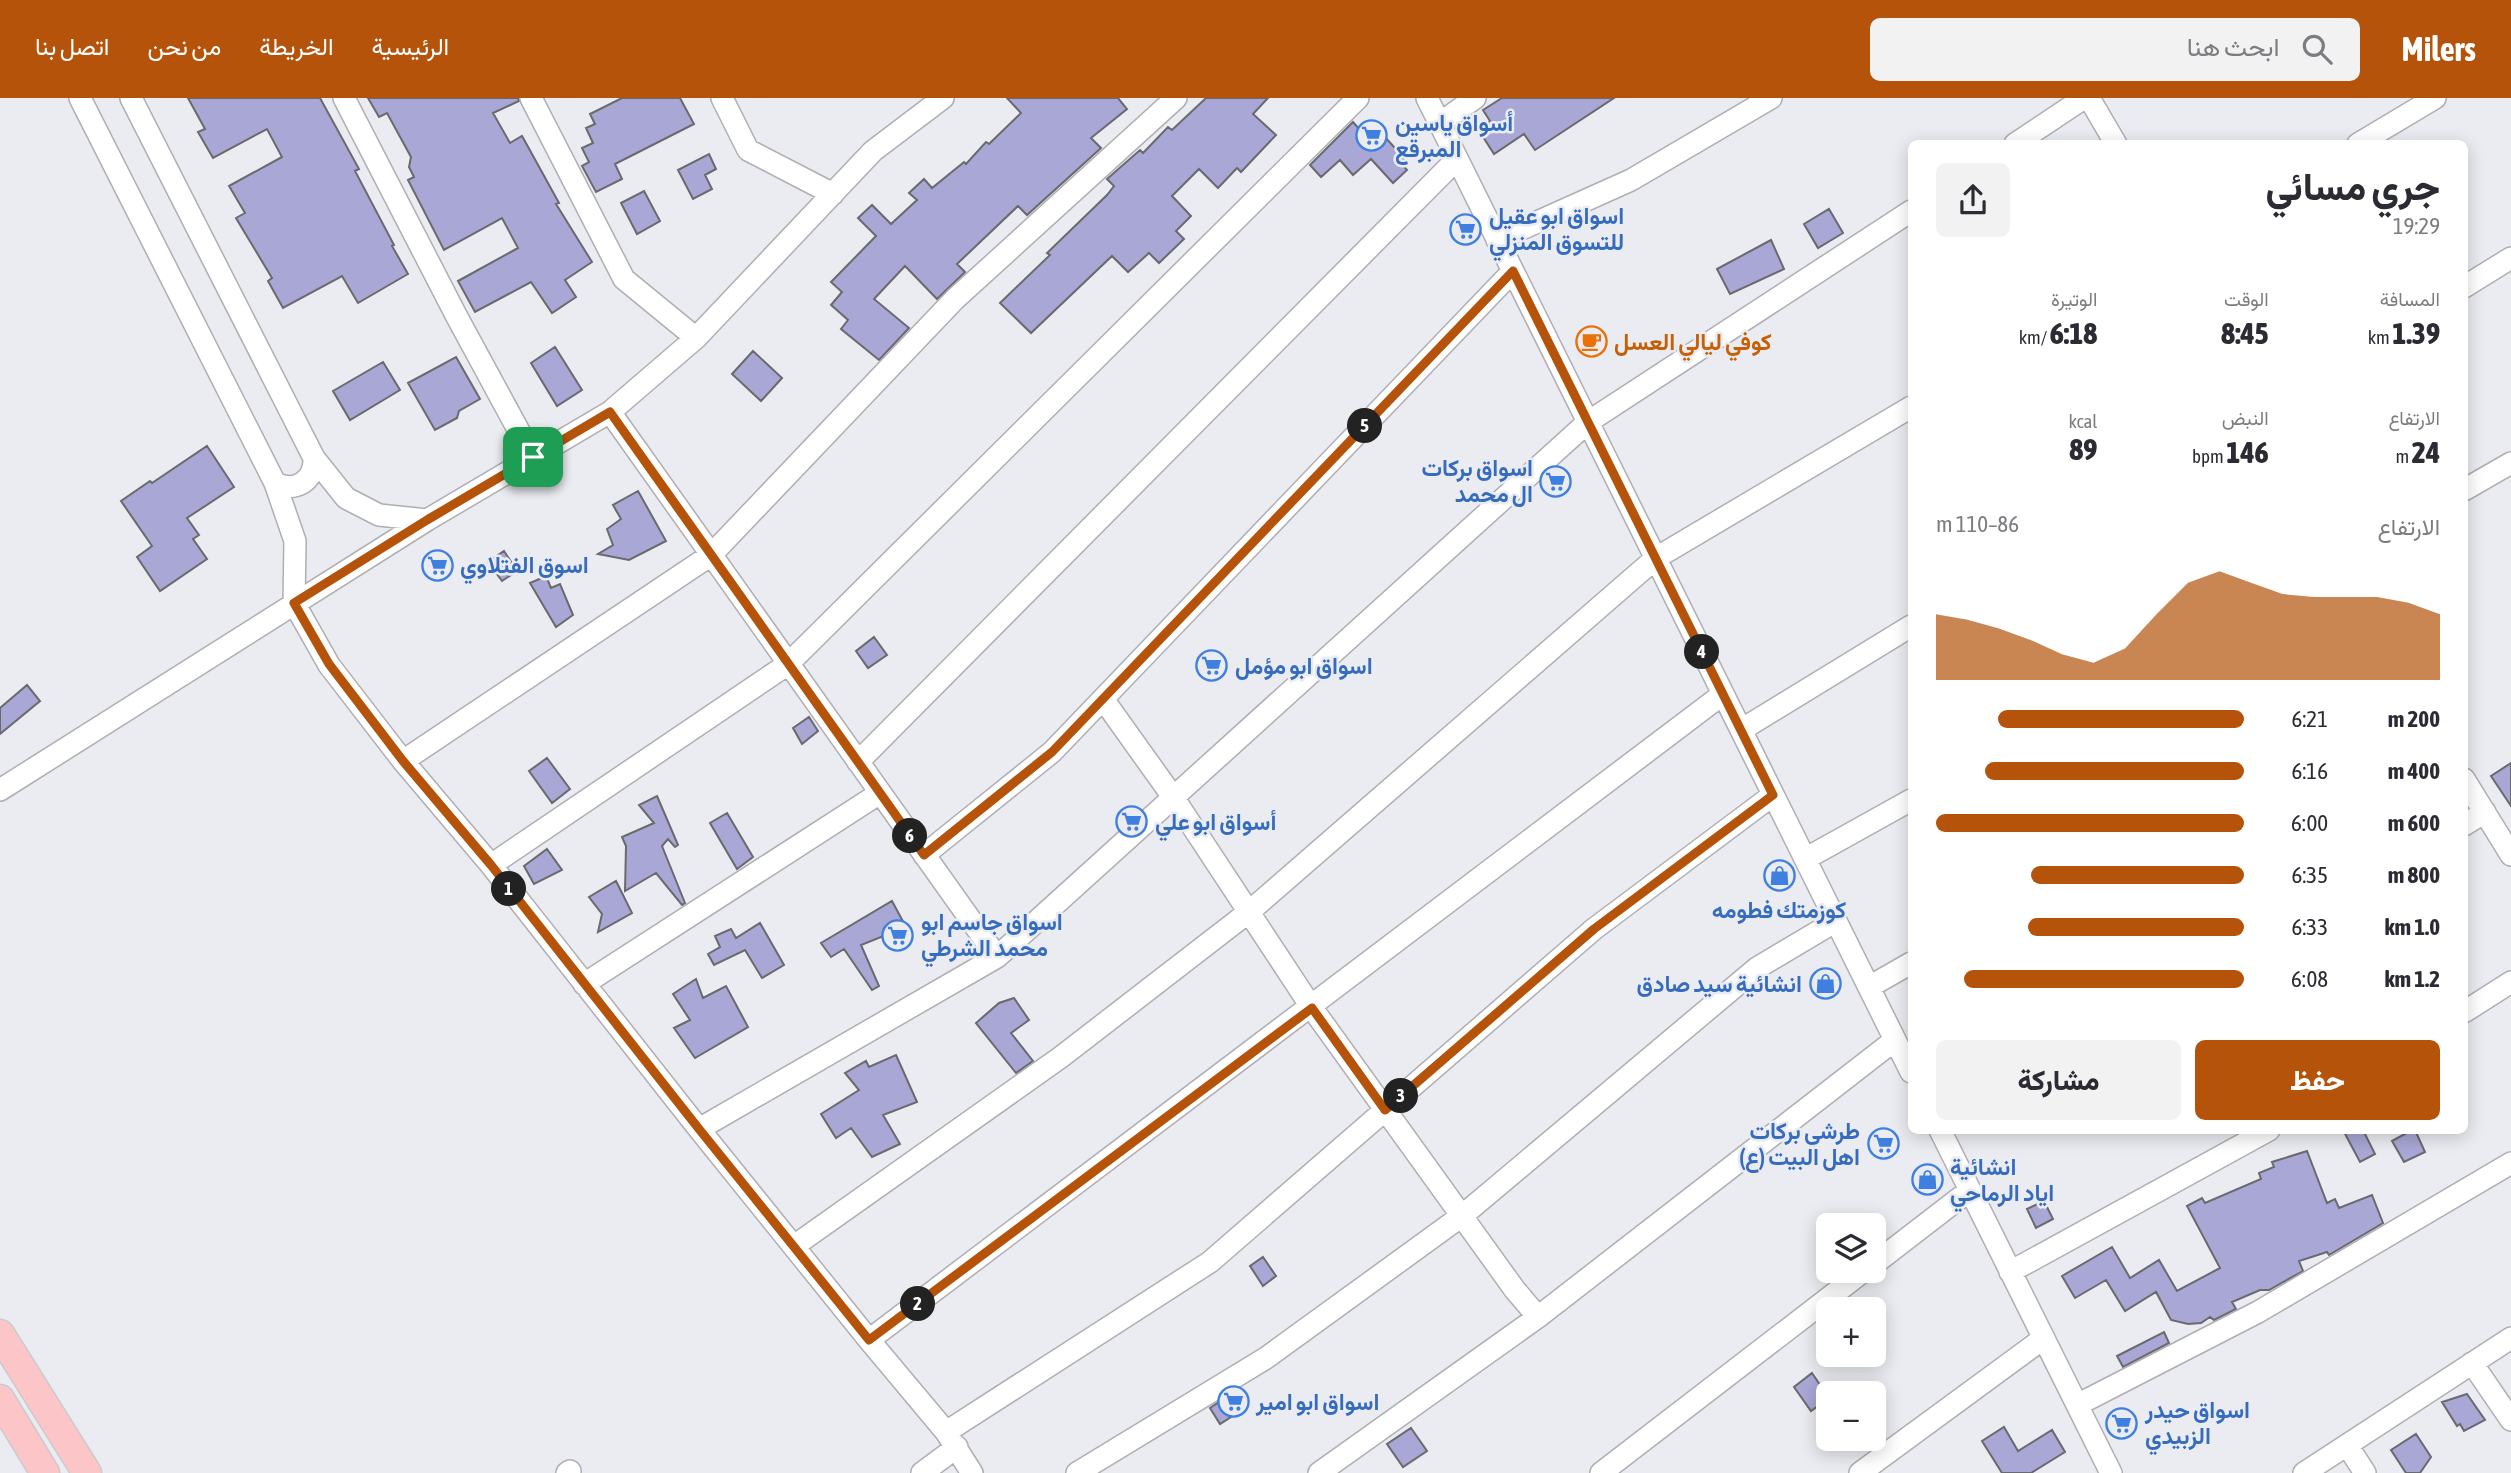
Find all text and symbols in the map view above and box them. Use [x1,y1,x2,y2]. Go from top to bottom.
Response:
search box [1870,18,2360,81]
icon: search [2298,30,2336,68]
text: Milers [2402,30,2476,68]
text: ابحث هنا [2187,32,2280,62]
text: اتصل بنا [35,33,109,60]
text: من نحن [147,33,221,60]
text: الخريطة [259,33,334,60]
text: الرئيسية [372,33,449,60]
place label: أسواق ياسين المبرقع [1395,110,1513,165]
supermarket icon: أسواق ياسين المبرقع [1355,119,1389,153]
button: share [1936,163,2010,237]
text: جري مسائي [2266,165,2440,208]
place label: اسواق ابو عقيل للتسوق المنزلي [1489,203,1624,262]
supermarket icon: اسواق ابو عقيل للتسوق المنزلي [1449,212,1483,246]
text: 19:29 [2393,213,2440,239]
text: الوتيرة [2051,288,2097,310]
text: الوقت [2224,288,2269,310]
text: المسافة [2380,288,2440,310]
text: 6:18 [2050,316,2097,350]
text: 8:45 [2221,316,2269,350]
text: 1.39 [2392,316,2440,350]
cafe icon: كوفي ليالي العسل [1574,325,1608,359]
text: /km [2019,326,2050,348]
text: km [2368,326,2392,348]
place label: كوفي ليالي العسل [1614,329,1772,362]
text: النبض [2222,407,2269,429]
text: الارتفاع [2388,407,2440,429]
pin: 5 [1348,408,1382,444]
text: kcal [2068,410,2097,432]
text: 5 [1360,414,1369,436]
pin [503,427,563,487]
text: 89 [2069,432,2097,466]
text: 146 [2226,435,2269,469]
text: 24 [2412,435,2440,469]
icon: arrive [514,438,552,476]
text: bpm [2192,445,2226,467]
text: m [2396,445,2412,467]
place label: اسواق بركات ال محمد [1421,455,1533,507]
supermarket icon: اسواق بركات ال محمد [1539,464,1573,498]
text: 86–110 m [1936,511,2019,537]
text: الارتفاع [2378,514,2440,540]
supermarket icon: اسوق الفتلاوي [420,548,454,582]
place label: اسوق الفتلاوي [460,552,589,584]
pin: 4 [1684,634,1720,670]
text: 4 [1697,640,1706,662]
supermarket icon: اسواق ابو مؤمل [1195,649,1229,683]
place label: اسواق ابو مؤمل [1235,653,1373,681]
text: 6:21 [2291,706,2328,732]
text: 200 m [2388,706,2440,732]
text: 6:16 [2291,758,2328,784]
text: 400 m [2388,758,2440,784]
supermarket icon: أسواق ابو علي [1115,805,1149,839]
place label: أسواق ابو علي [1155,809,1276,842]
text: 6:00 [2291,810,2328,836]
text: 600 m [2388,810,2440,836]
pin: 6 [892,818,928,854]
text: 6 [905,824,914,846]
shop icon: كوزمتك فطومه [1762,859,1796,893]
text: 6:35 [2291,862,2328,888]
text: 800 m [2388,862,2440,888]
pin: 1 [491,872,526,906]
text: 1 [504,877,513,899]
place label: كوزمتك فطومه [1712,897,1846,925]
place label: اسواق جاسم ابو محمد الشرطي [921,909,1063,968]
text: 6:33 [2291,914,2328,940]
text: 1.0 km [2384,914,2440,940]
supermarket icon: اسواق جاسم ابو محمد الشرطي [881,918,915,952]
text: 6:08 [2291,966,2328,992]
text: 1.2 km [2384,966,2440,992]
shop icon: انشائية سيد صادق [1808,967,1842,1001]
place label: انشائية سيد صادق [1637,971,1802,998]
button: مشاركة [1936,1040,2181,1120]
button: حفظ [2195,1040,2440,1120]
pin: 3 [1384,1079,1418,1114]
text: 3 [1396,1084,1405,1106]
place label: طرشي بركات اهل البيت (ع) [1739,1118,1860,1173]
supermarket icon: طرشي بركات اهل البيت (ع) [1866,1127,1900,1161]
place label: انشائية اياد الرماحي [1950,1154,2054,1213]
shop icon: انشائية اياد الرماحي [1910,1163,1944,1197]
map controls [1816,1213,1886,1451]
button: layers [1816,1213,1886,1283]
pin: 2 [900,1286,936,1322]
text: 2 [913,1292,922,1314]
button: + [1816,1297,1886,1367]
button: − [1816,1381,1886,1451]
supermarket icon: اسواق ابو امير [1216,1385,1250,1419]
place label: اسواق ابو امير [1255,1389,1379,1417]
place label: اسواق حيدر الزبيدي [2144,1397,2250,1455]
supermarket icon: اسواق حيدر الزبيدي [2105,1406,2139,1440]

